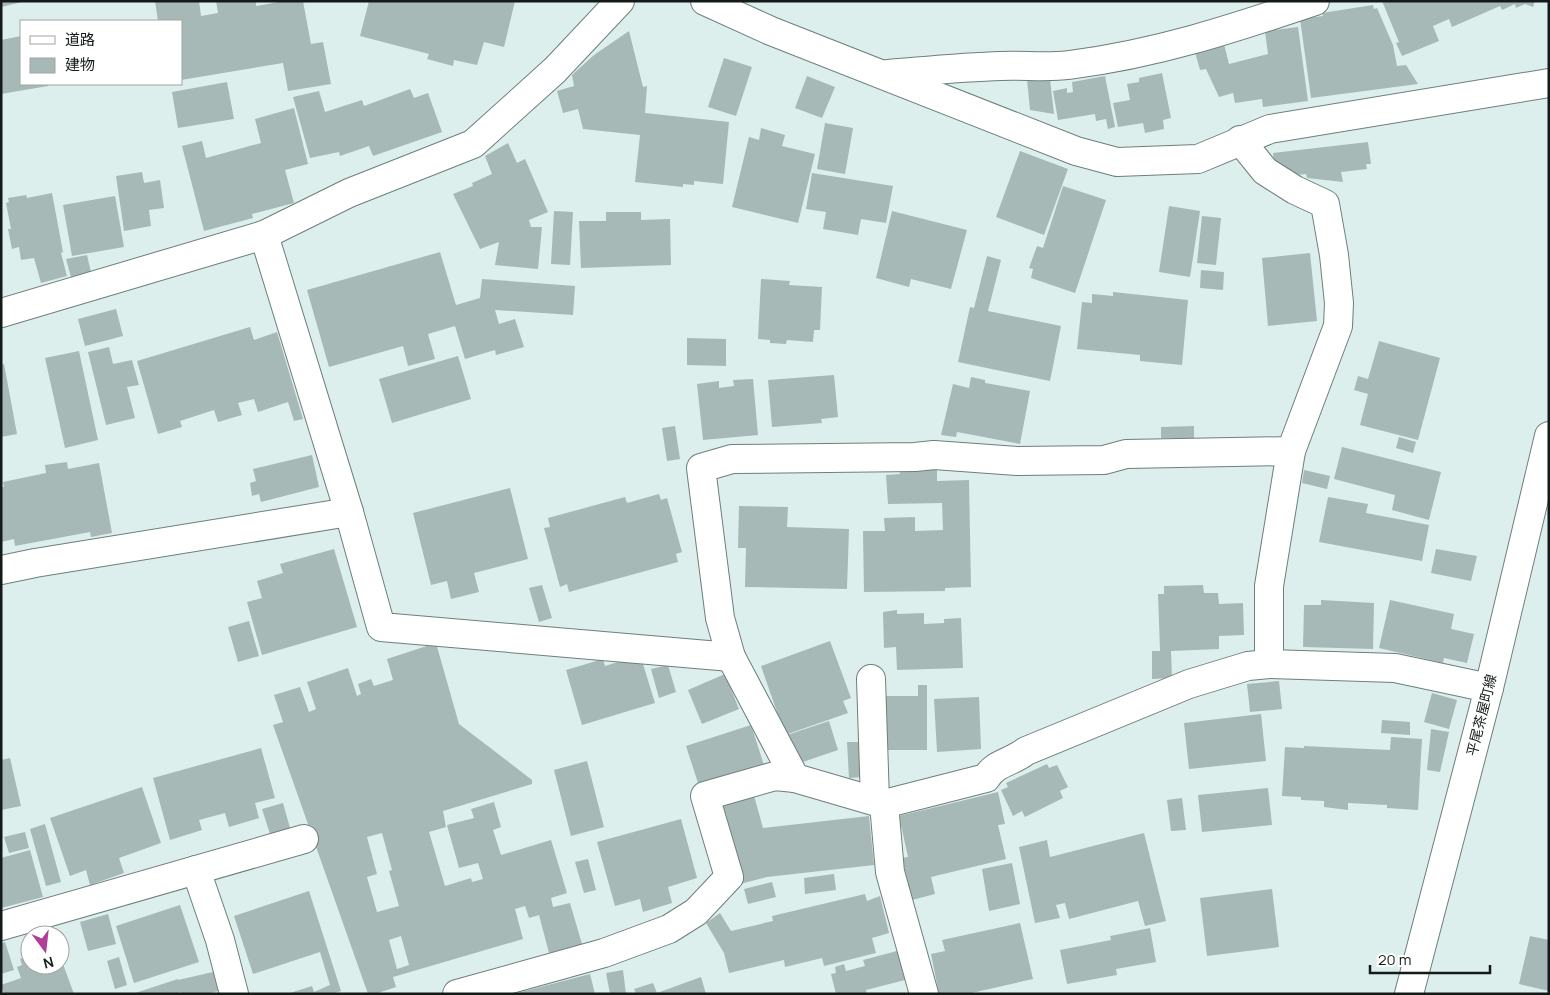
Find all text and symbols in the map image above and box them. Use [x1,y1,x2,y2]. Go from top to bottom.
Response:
legend [20,20,182,85]
text: 道路 [65,29,95,50]
text: 建物 [65,54,95,75]
street label: 平尾茶屋町線 [1462,672,1500,758]
north arrow [20,925,70,975]
scale bar [1370,942,1490,974]
text: 20 m [1378,949,1411,970]
text: N [41,953,56,974]

